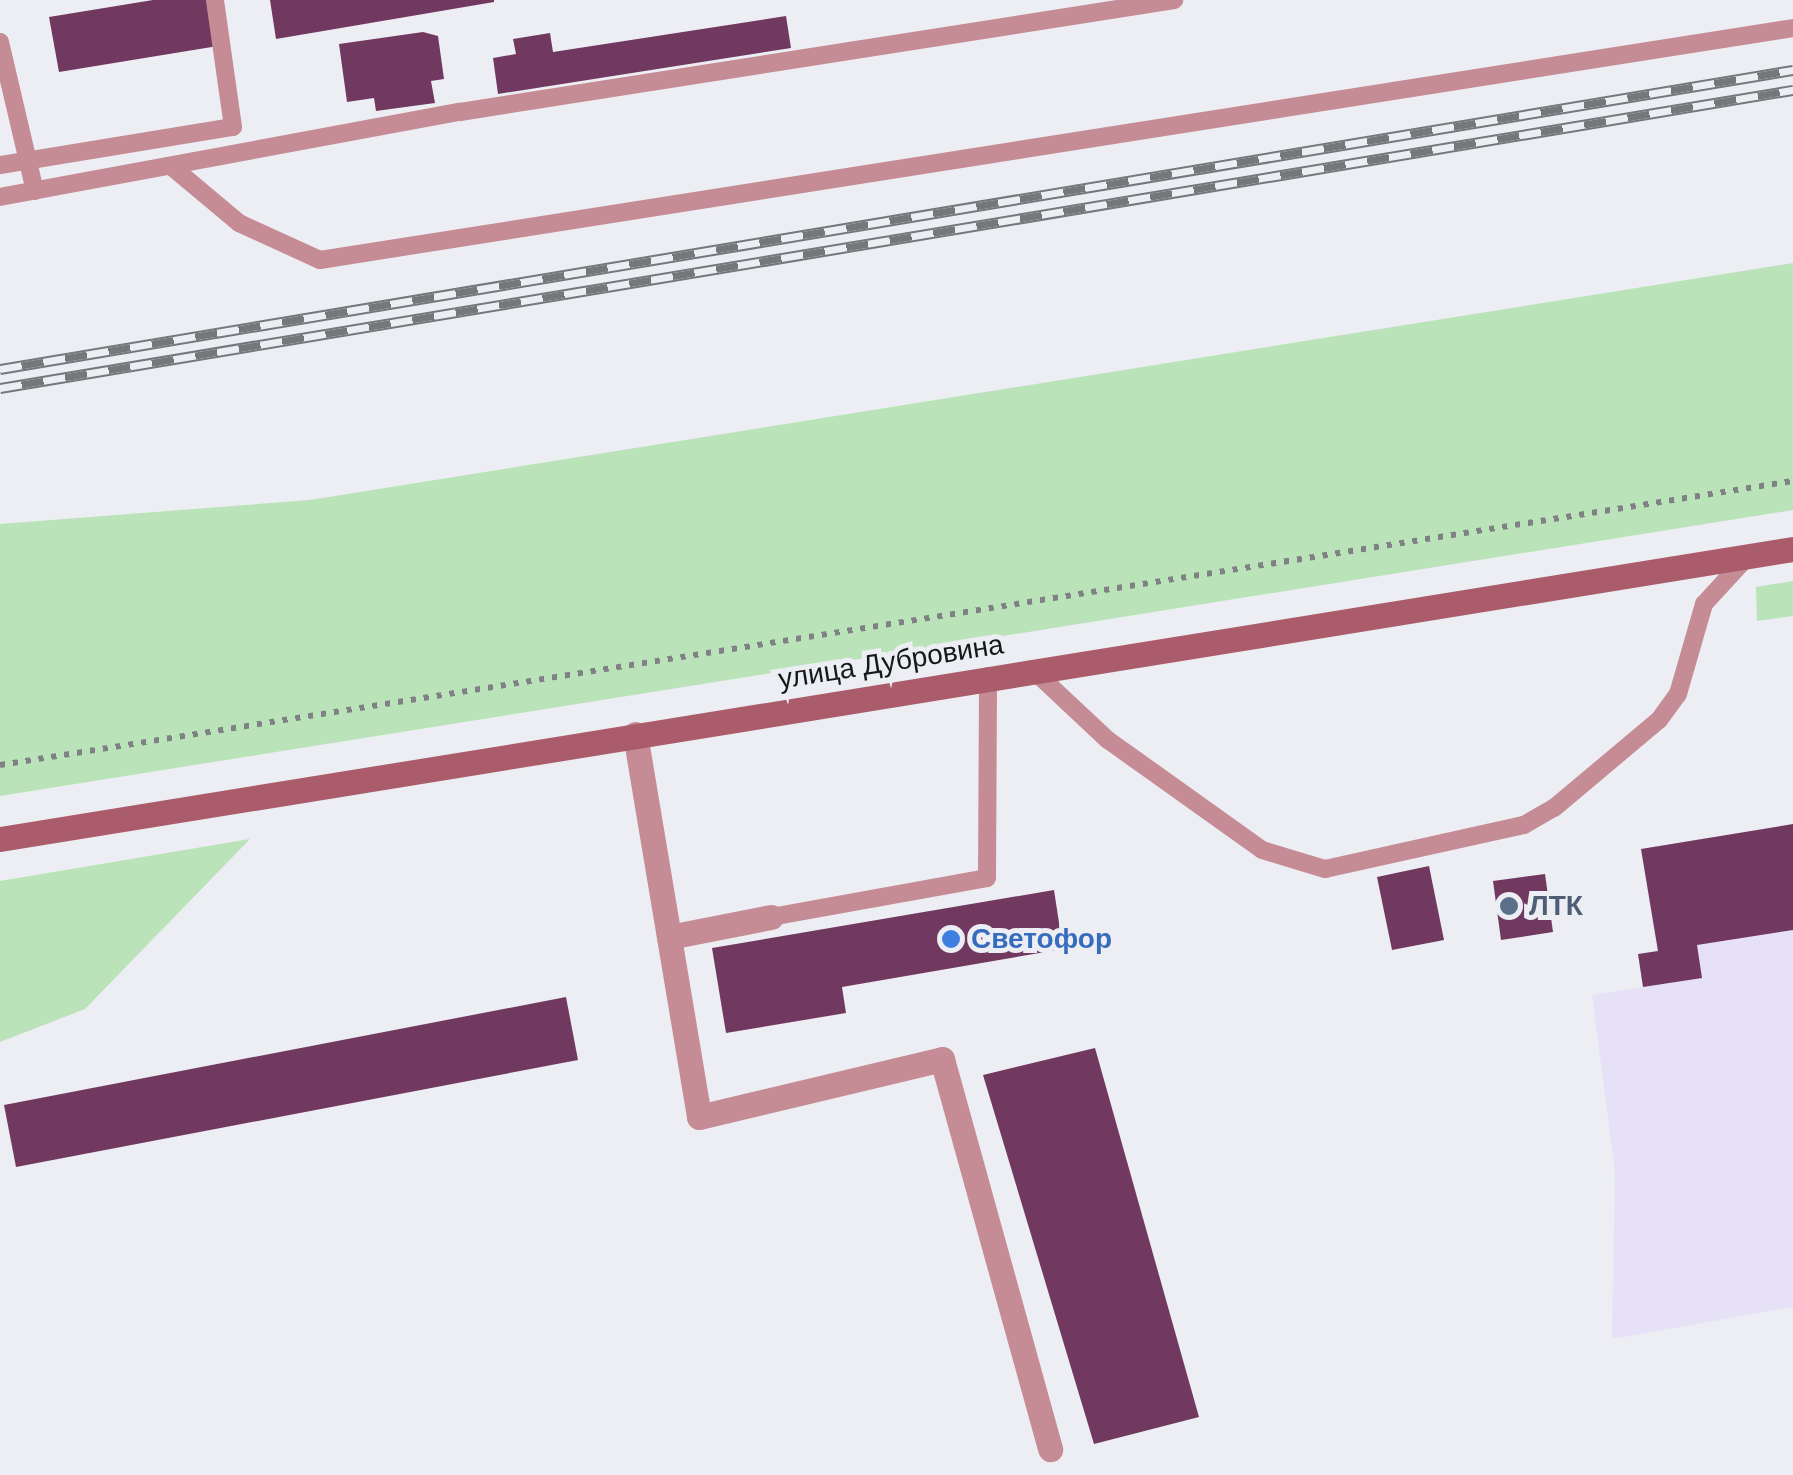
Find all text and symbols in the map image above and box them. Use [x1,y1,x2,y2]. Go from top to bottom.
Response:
street label: улица Дубровина [776,628,1006,696]
place label: ЛТК [1529,889,1583,923]
marker: ЛТК [1498,895,1520,917]
place label: Светофор [971,922,1112,956]
marker: Светофор [940,928,962,950]

